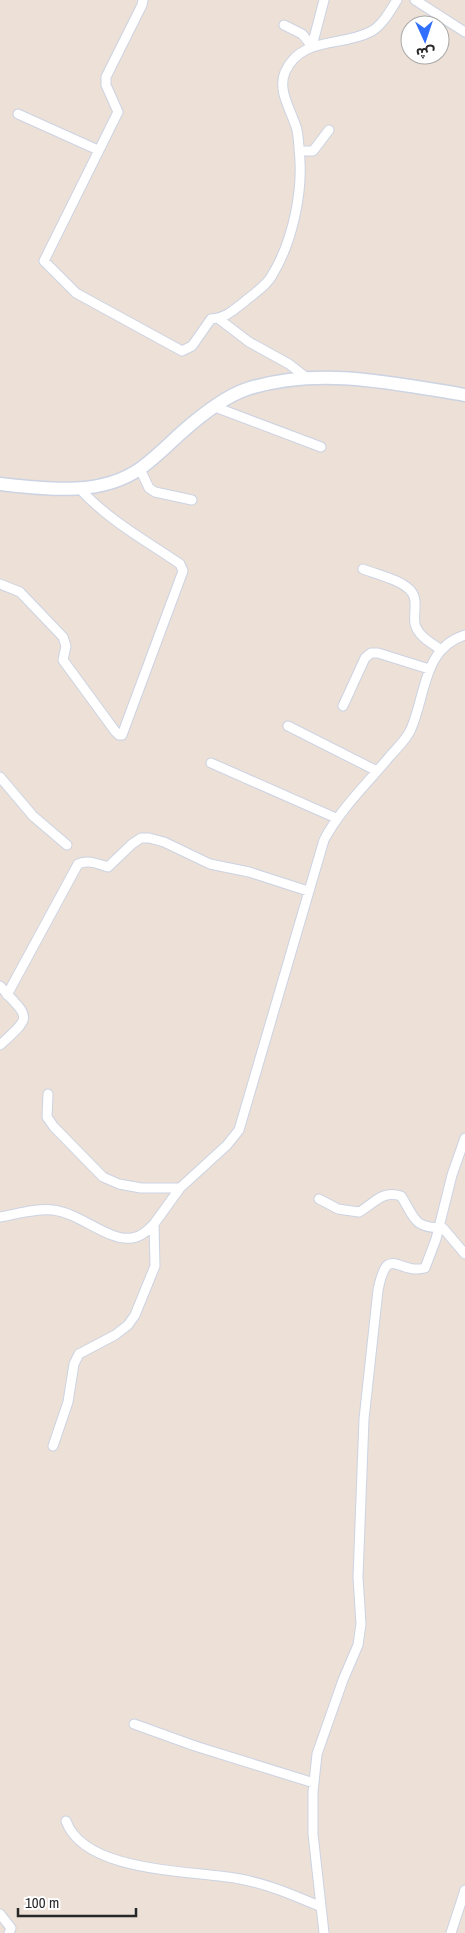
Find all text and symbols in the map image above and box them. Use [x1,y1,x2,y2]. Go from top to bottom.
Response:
north arrow [400,15,450,65]
text: ش [416,43,436,62]
scale bar [18,1886,135,1918]
text: 100 m [25,1892,59,1913]

